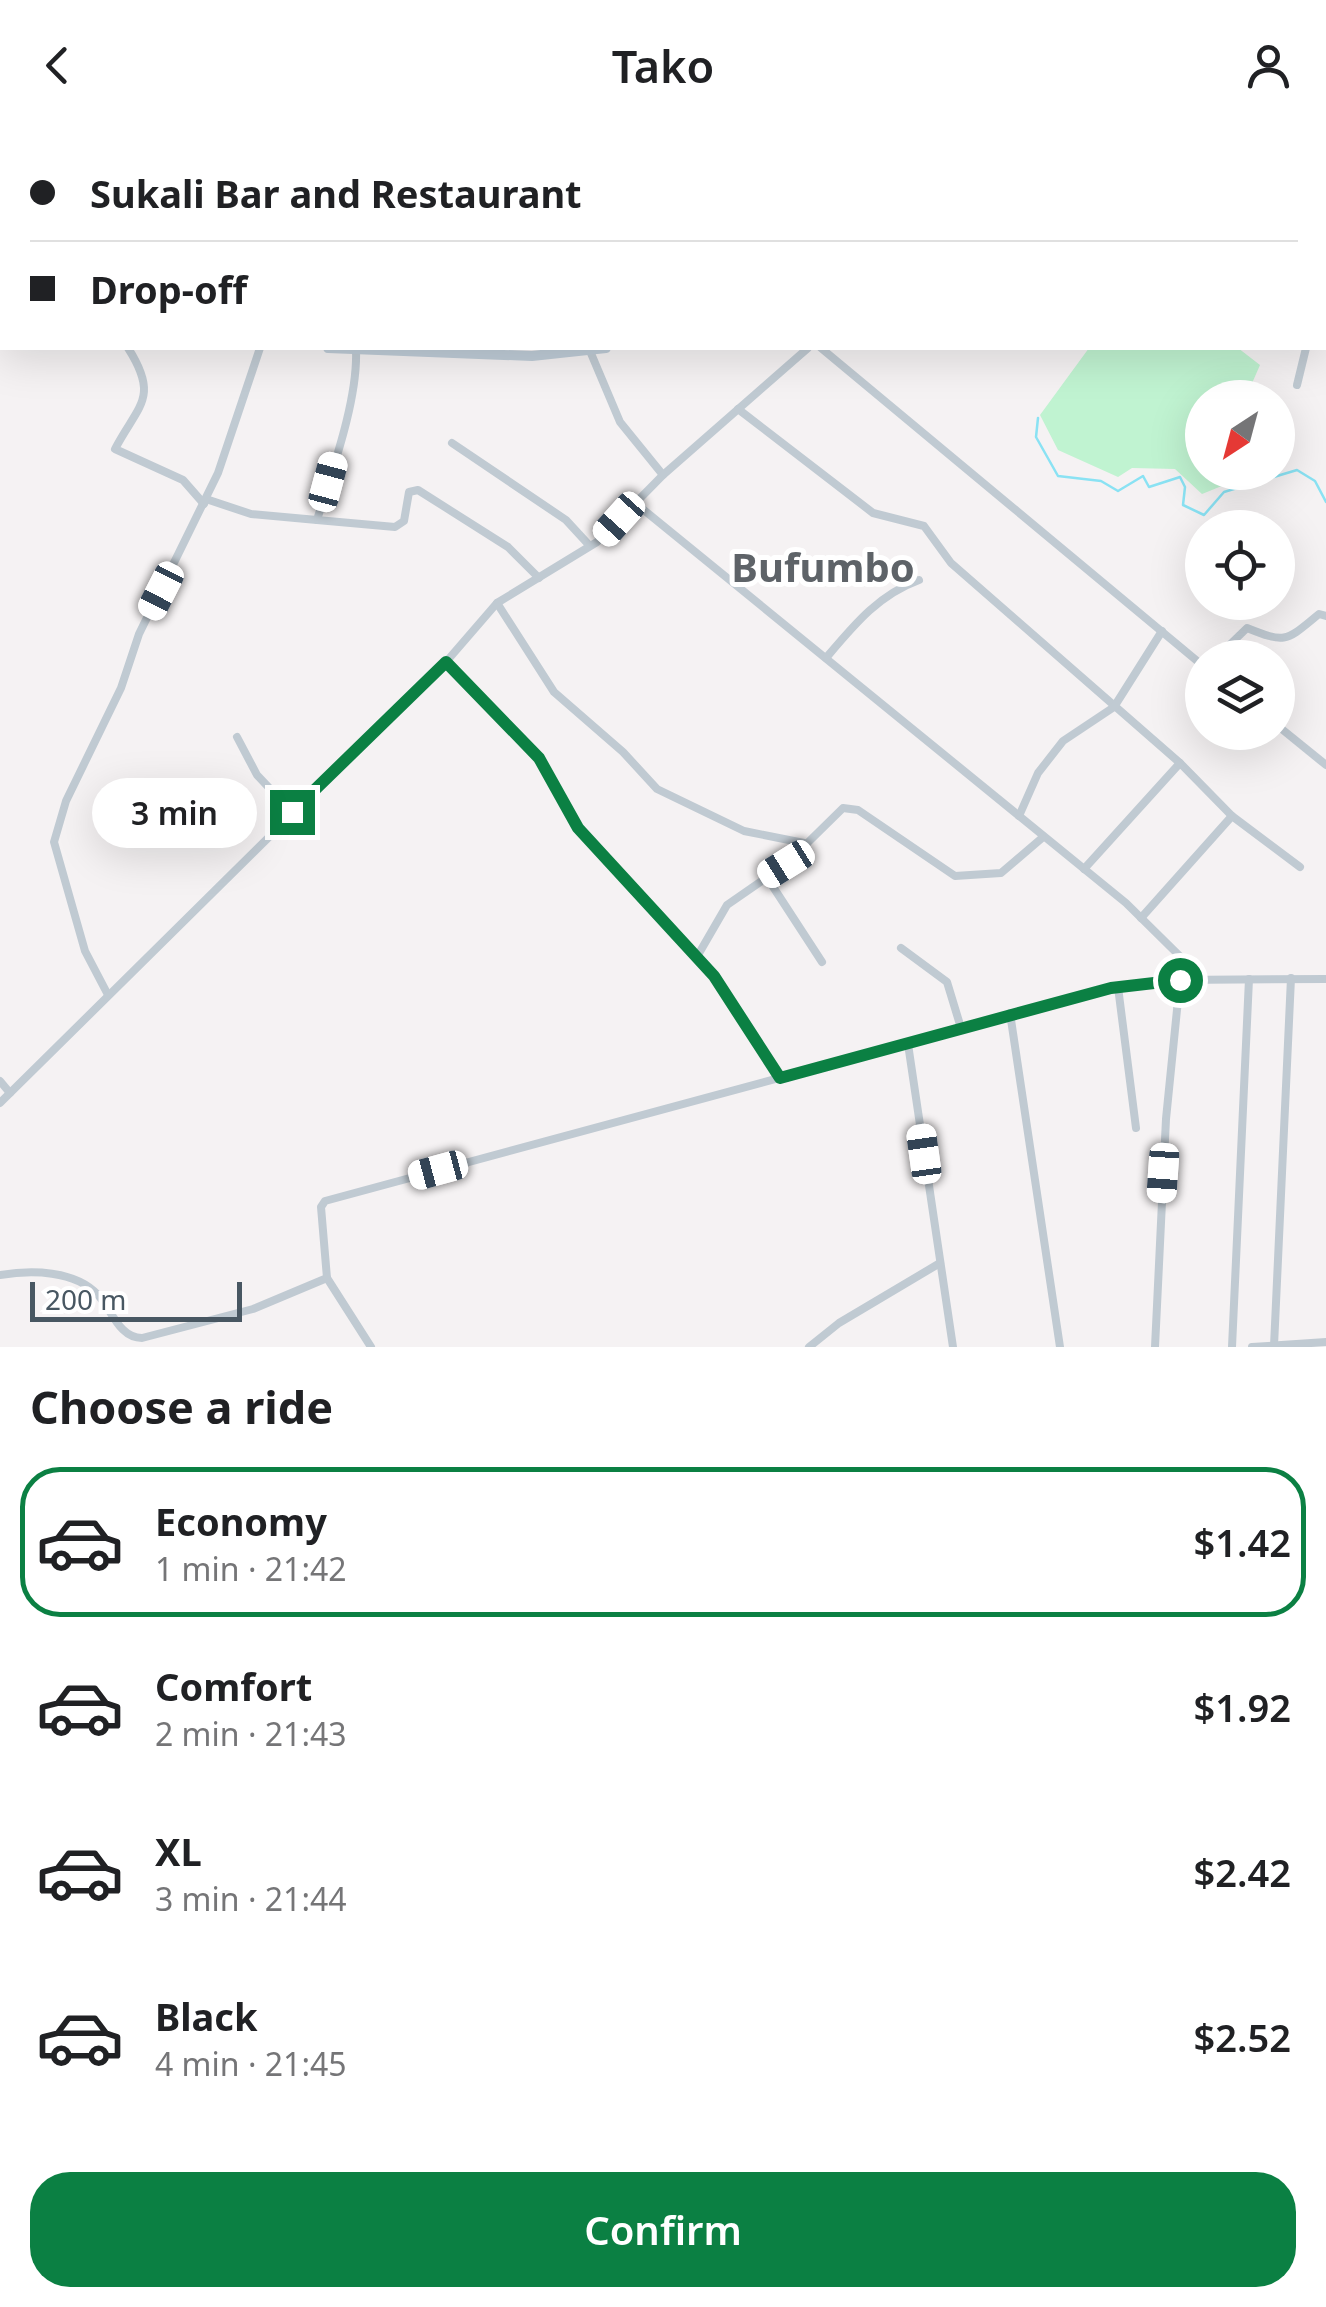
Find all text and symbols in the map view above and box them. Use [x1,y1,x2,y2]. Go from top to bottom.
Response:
text: Tako [612,35,714,96]
icon: back [30,38,85,93]
icon: person [1241,38,1296,93]
text: Sukali Bar and Restaurant [90,167,582,219]
text: Drop-off [90,263,247,315]
north arrow [1185,380,1295,490]
map controls [1185,380,1295,750]
car [306,449,350,515]
car [588,487,650,551]
button: locate [1185,510,1295,620]
district label: Bufumbo [731,539,915,594]
car [134,557,188,625]
button: layers [1185,640,1295,750]
callout: 3 min [92,777,257,847]
route end [270,790,315,835]
text: 3 min [131,791,218,834]
car [753,835,819,893]
route start [1158,958,1203,1003]
car [905,1122,943,1186]
car [1146,1142,1180,1204]
car [405,1148,471,1192]
scale bar [30,1277,242,1322]
text: 200 m [45,1280,127,1318]
text: Choose a ride [30,1376,333,1437]
text: Economy [155,1495,327,1547]
icon: car [35,1497,125,1587]
text: $1.42 [1194,1516,1291,1568]
text: 1 min · 21:42 [155,1547,347,1590]
text: Comfort [155,1660,312,1712]
icon: car [35,1662,125,1752]
text: $1.92 [1194,1681,1291,1733]
text: 2 min · 21:43 [155,1712,347,1755]
text: XL [155,1825,202,1877]
icon: car [35,1827,125,1917]
text: $2.42 [1194,1846,1291,1898]
text: 3 min · 21:44 [155,1877,347,1920]
text: Black [155,1990,258,2042]
icon: car [35,1992,125,2082]
text: $2.52 [1194,2011,1291,2063]
text: 4 min · 21:45 [155,2042,347,2085]
button: Confirm [30,2172,1296,2287]

